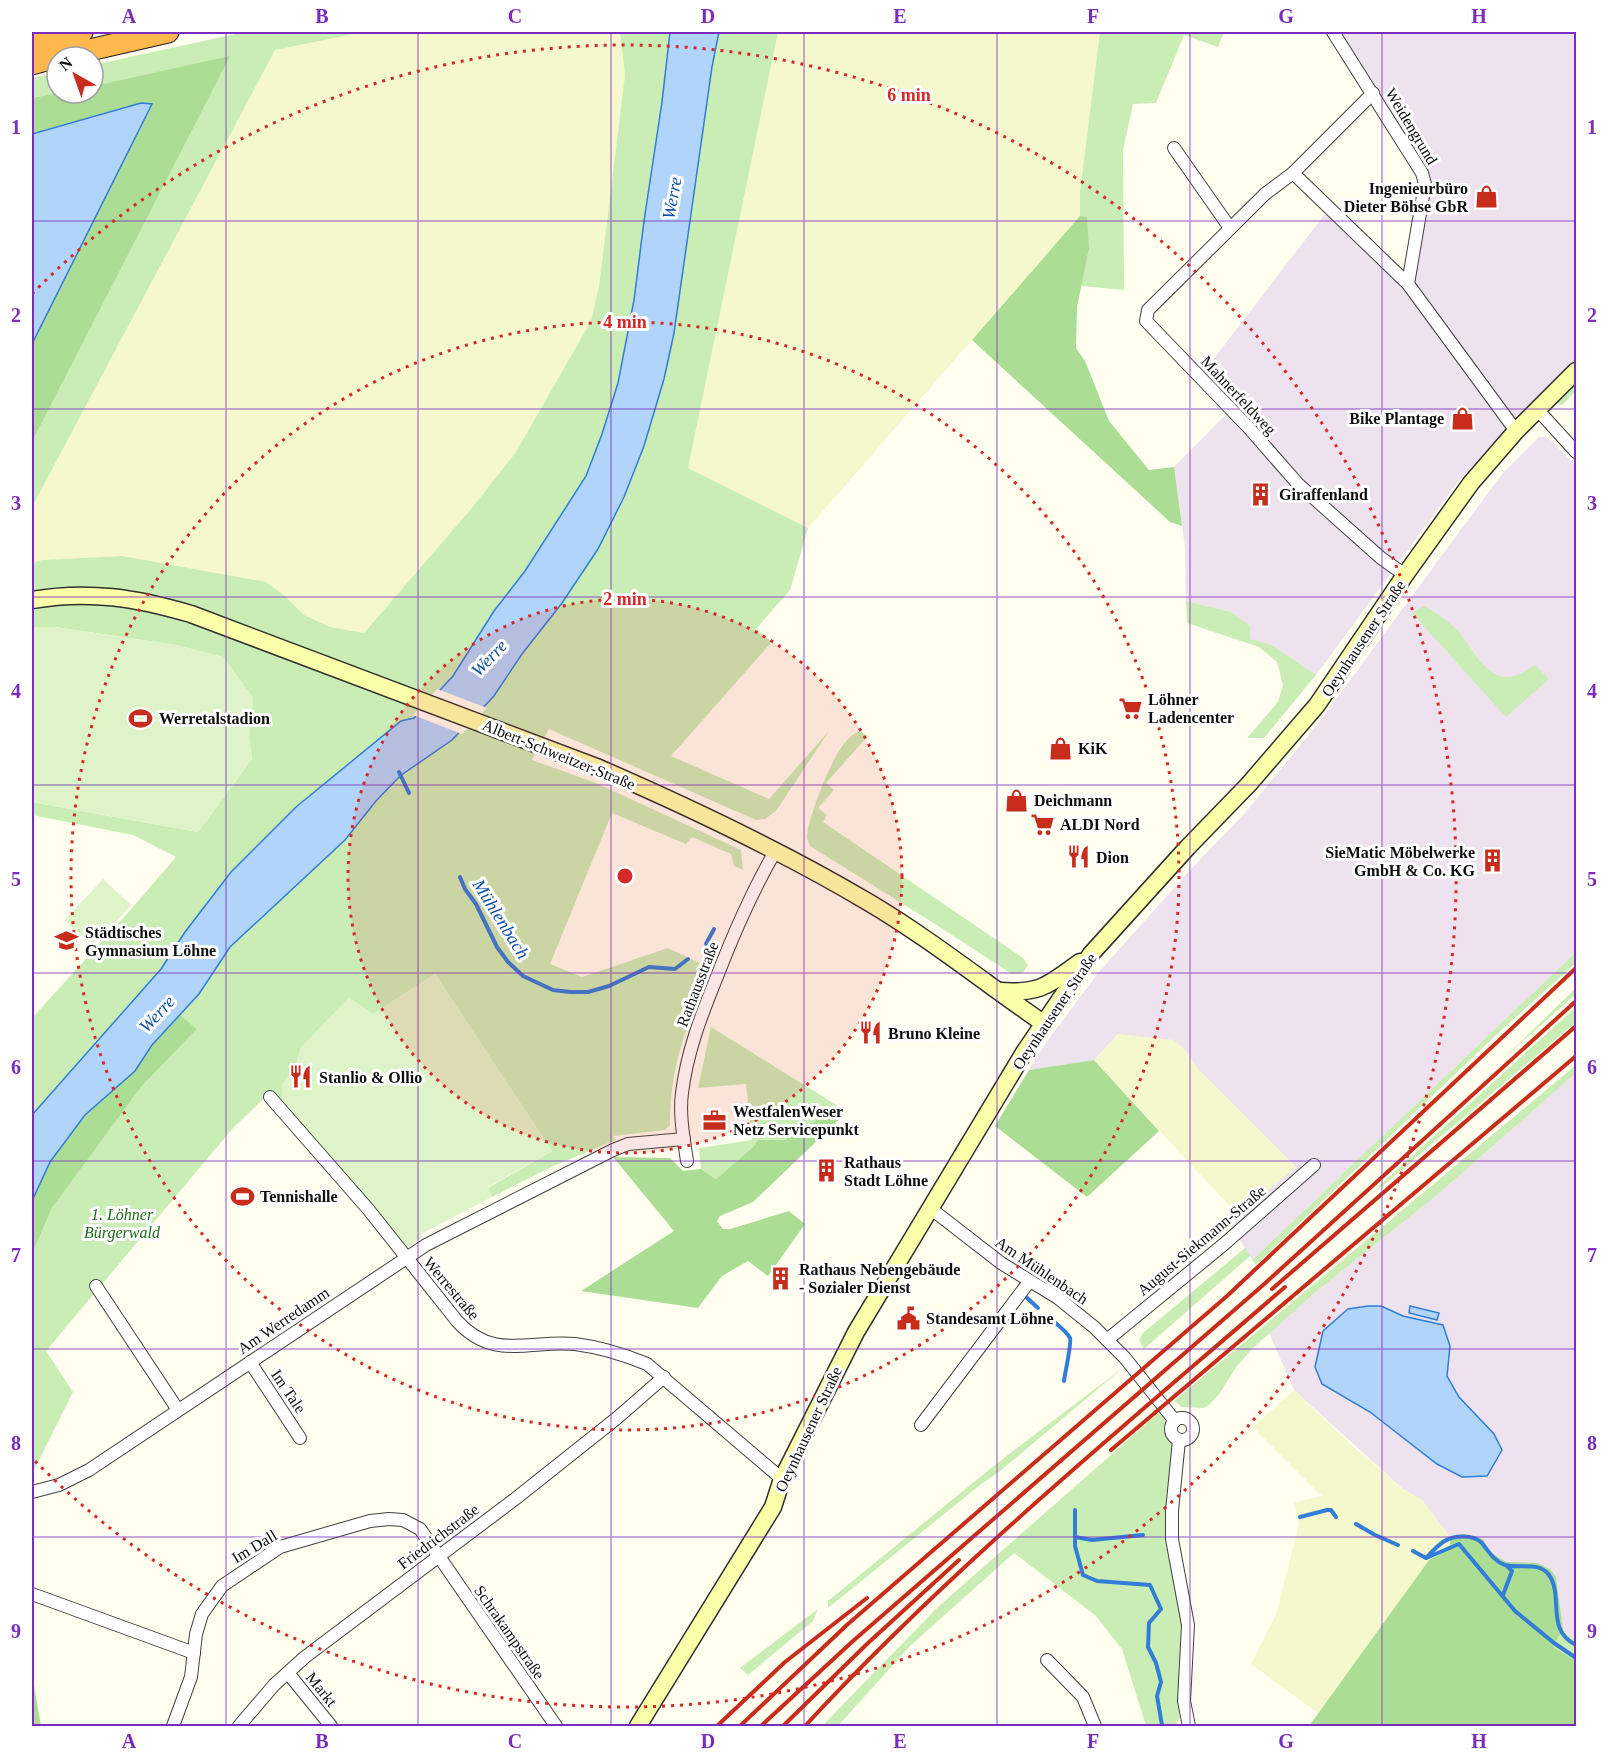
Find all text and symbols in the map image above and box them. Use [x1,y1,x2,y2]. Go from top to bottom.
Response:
text: A [122,5,137,27]
text: B [315,5,329,27]
text: C [508,5,522,27]
text: D [701,5,715,27]
text: E [893,5,907,27]
text: F [1087,5,1099,27]
text: G [1278,5,1294,27]
text: H [1471,5,1487,27]
north arrow [45,45,105,105]
text: N [56,53,76,74]
text: 6 min [887,85,931,105]
street label: Weidengrund [1381,85,1441,168]
text: 1 [11,116,21,138]
text: 1 [1587,116,1597,138]
water label: Werre [658,175,686,221]
place label: Ingenieurbüro Dieter Böhse GbR [1344,180,1468,215]
shop icon: Ingenieurbüro Dieter Böhse GbR [1473,184,1499,210]
text: 2 [11,304,21,326]
text: 2 [1587,304,1597,326]
text: 4 min [603,312,647,332]
street label: Mahnerfeldweg [1197,353,1279,439]
shop icon: Bike Plantage [1449,405,1475,431]
place label: Bike Plantage [1349,410,1444,428]
building icon: Giraffenland [1248,481,1274,507]
place label: Giraffenland [1279,486,1368,503]
text: 3 [11,492,21,514]
text: 3 [1587,492,1597,514]
street label: Oeynhausener Straße [1318,577,1409,700]
text: 2 min [603,589,647,609]
water label: Werre [467,636,511,680]
text: 4 [11,680,21,702]
text: 4 [1587,680,1597,702]
place label: Löhner Ladencenter [1148,691,1234,726]
supermarket icon: Löhner Ladencenter [1117,695,1143,721]
sports icon: Werretalstadion [128,705,154,731]
place label: Werretalstadion [159,710,270,727]
street label: Albert-Schweitzer-Straße [480,716,638,793]
shop icon: KiK [1047,735,1073,761]
place label: KiK [1078,740,1108,757]
shop icon: Deichmann [1003,787,1029,813]
place label: Deichmann [1034,792,1112,809]
supermarket icon: ALDI Nord [1029,811,1055,837]
place label: ALDI Nord [1060,816,1140,833]
restaurant icon: Dion [1065,844,1091,870]
place label: SieMatic Möbelwerke GmbH & Co. KG [1325,844,1476,879]
building icon: SieMatic Möbelwerke GmbH & Co. KG [1480,848,1506,874]
place label: Dion [1096,849,1129,866]
centre of rings [615,866,635,886]
text: 5 [11,868,21,890]
text: 5 [1587,868,1597,890]
water label: Mühlenbach [468,875,533,962]
place label: Städtisches Gymnasium Löhne [85,924,216,960]
school or university icon: Städtisches Gymnasium Löhne [54,928,80,954]
street label: Rathausstraße [673,939,721,1029]
street label: Oeynhausener Straße [1009,950,1100,1073]
water label: Werre [135,992,179,1036]
restaurant icon: Bruno Kleine [857,1020,883,1046]
place label: Bruno Kleine [888,1025,980,1042]
text: 6 [11,1056,21,1078]
text: 6 [1587,1056,1597,1078]
restaurant icon: Stanlio & Ollio [288,1064,314,1090]
place label: Stanlio & Ollio [319,1069,422,1086]
place label: WestfalenWeser Netz Servicepunkt [733,1103,859,1139]
office icon: WestfalenWeser Netz Servicepunkt [702,1107,728,1133]
place label: Rathaus Stadt Löhne [844,1154,928,1189]
building icon: Rathaus Stadt Löhne [813,1158,839,1184]
street label: August-Siekmann-Straße [1134,1182,1269,1300]
sports icon: Tennishalle [229,1183,255,1209]
place label: Tennishalle [260,1188,338,1205]
park label: 1. Löhner Bürgerwald [84,1206,161,1242]
street label: Am Mühlenbach [992,1233,1091,1308]
text: 7 [11,1244,21,1266]
text: 7 [1587,1244,1597,1266]
street label: Werrestraße [420,1253,483,1323]
place label: Rathaus Nebengebäude - Sozialer Dienst [799,1261,960,1296]
building icon: Rathaus Nebengebäude - Sozialer Dienst [768,1265,794,1291]
street label: Am Werredamm [234,1283,333,1357]
public building icon: Standesamt Löhne [895,1305,921,1331]
place label: Standesamt Löhne [926,1310,1054,1327]
street label: Oeynhausener Straße [772,1364,846,1495]
street label: Im Tale [268,1366,309,1416]
text: 8 [11,1432,21,1454]
text: 8 [1587,1432,1597,1454]
street label: Friedrichstraße [395,1500,482,1572]
street label: Im Dall [229,1526,280,1566]
street label: Schrakampstraße [470,1582,548,1683]
text: 9 [11,1620,21,1642]
text: 9 [1587,1620,1597,1642]
street label: Markt [303,1669,341,1710]
text: A [122,1730,137,1752]
text: B [315,1730,329,1752]
text: C [508,1730,522,1752]
text: D [701,1730,715,1752]
text: E [893,1730,907,1752]
text: F [1087,1730,1099,1752]
text: G [1278,1730,1294,1752]
text: H [1471,1730,1487,1752]

